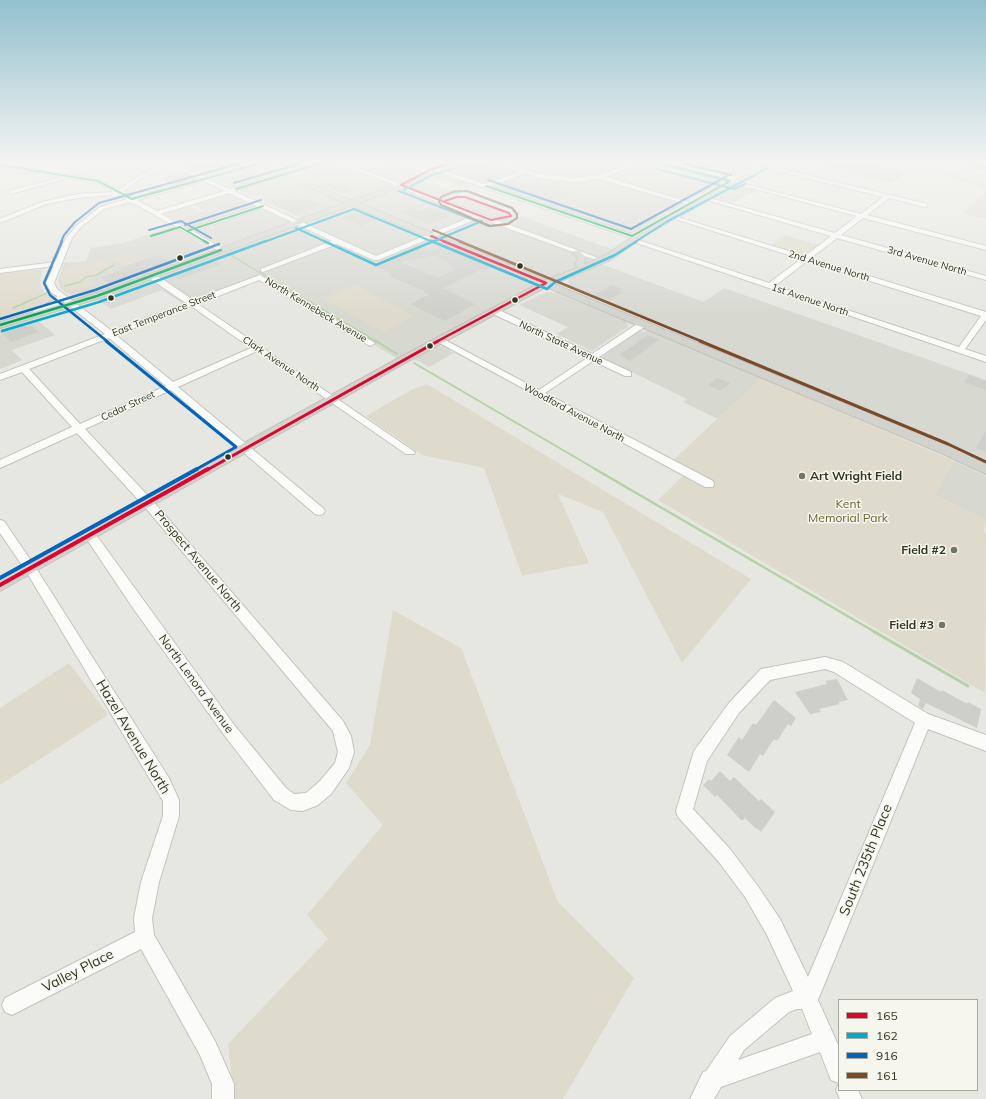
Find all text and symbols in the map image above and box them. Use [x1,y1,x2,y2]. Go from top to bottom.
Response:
street label: 3rd Avenue North [886,244,968,278]
street label: 2nd Avenue North [787,248,871,284]
unlabelled marker [175,253,185,263]
unlabelled marker [515,261,525,271]
street label: North Kennebeck Avenue [263,275,369,345]
street label: 1st Avenue North [770,281,850,319]
street label: East Temperance Street [111,289,217,339]
unlabelled marker [106,293,116,303]
unlabelled marker [510,295,520,305]
street label: North State Avenue [517,318,605,368]
street label: Clark Avenue North [240,334,322,394]
unlabelled marker [425,341,435,351]
street label: Woodford Avenue North [521,381,627,445]
street label: Cedar Street [99,388,157,424]
unlabelled marker [223,452,233,462]
place label: Art Wright Field [810,469,902,483]
marker: Art Wright Field [797,471,807,481]
park label: Kent Memorial Park [808,497,888,525]
street label: Prospect Avenue North [151,507,245,615]
place label: Field #2 [901,543,946,557]
marker: Field #2 [949,545,959,555]
place label: Field #3 [889,618,934,632]
marker: Field #3 [937,620,947,630]
street label: North Lenora Avenue [155,632,237,736]
street label: Hazel Avenue North [92,677,174,797]
street label: South 235th Place [836,802,896,918]
street label: Valley Place [39,946,117,996]
legend [838,999,978,1091]
text: 165 [876,1008,898,1023]
text: 162 [876,1028,898,1043]
text: 916 [876,1048,898,1063]
text: 161 [876,1068,898,1083]

